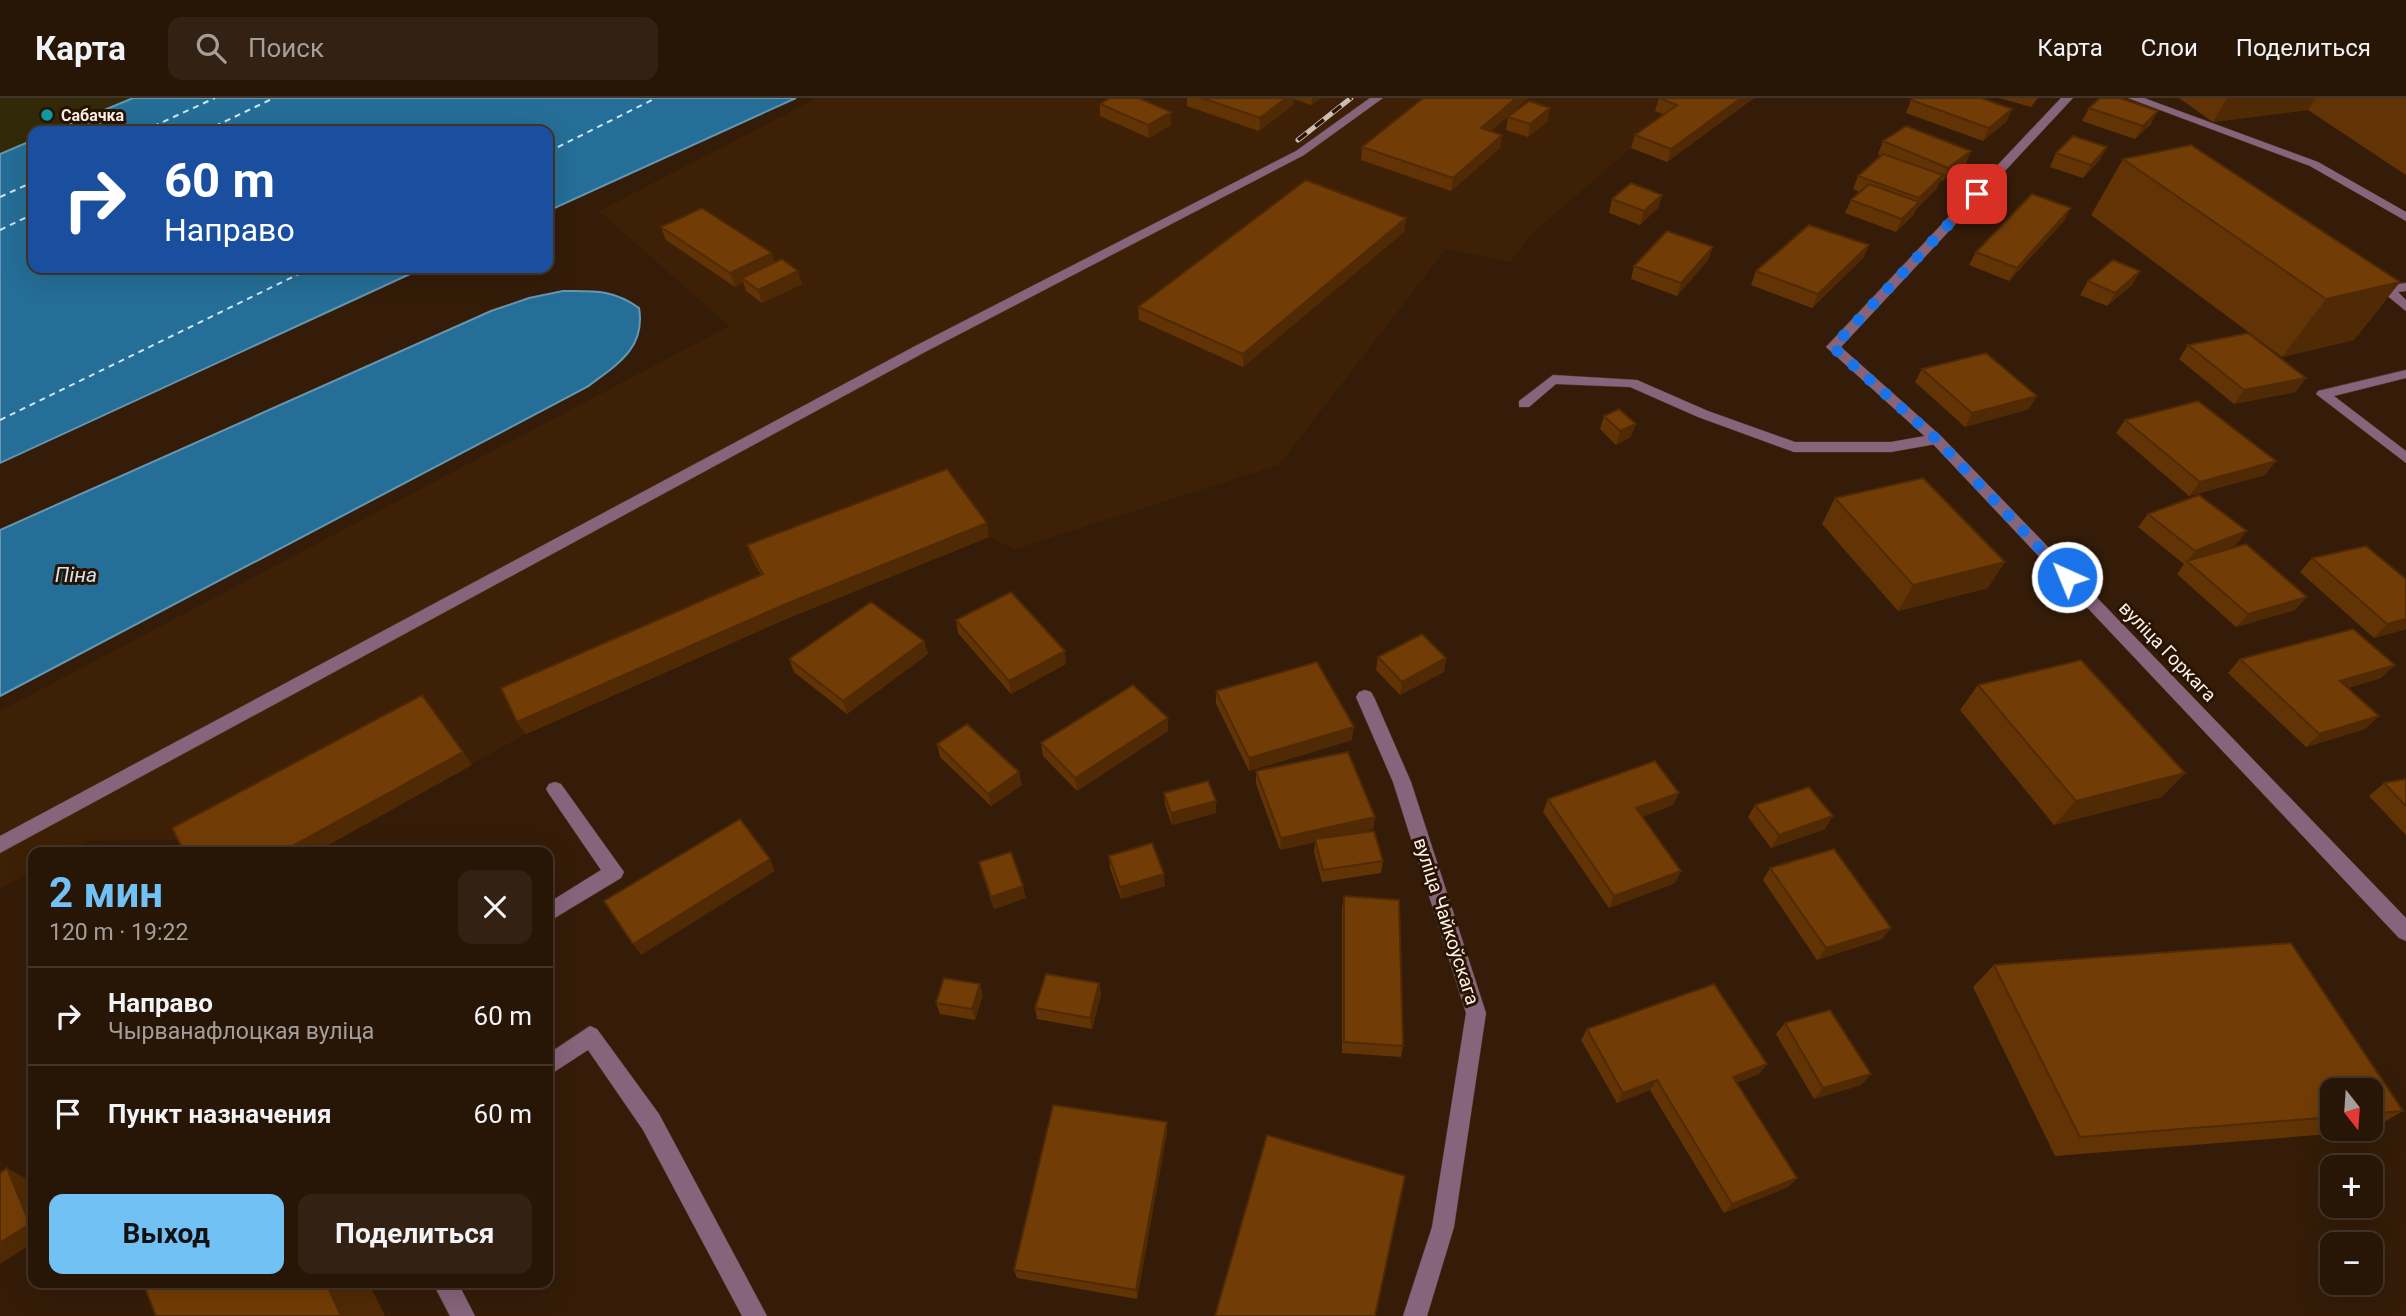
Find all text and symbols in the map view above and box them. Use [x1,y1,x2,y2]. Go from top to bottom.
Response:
search box [168,17,658,80]
text: Карта [35,29,126,68]
icon: search [192,29,230,67]
text: Поиск [248,33,324,63]
text: Карта [2037,34,2103,62]
text: Слои [2141,34,2198,62]
text: Поделиться [2236,34,2371,62]
place label: Сабачка [61,106,125,125]
marker: Сабачка [39,107,55,123]
text: 60 m [164,152,275,209]
icon: right [49,154,140,245]
pin [1947,164,2007,224]
icon: arrive [1958,175,1996,213]
text: Направо [164,211,295,249]
position arrow [2030,540,2104,614]
water label: Піна [55,563,97,587]
street label: вуліца Горкага [2114,596,2221,706]
street label: вуліца Чайкоўскага [1409,835,1484,1008]
text: 2 мин [49,868,163,917]
button: close [458,870,532,944]
text: 120 m · 19:22 [49,919,188,946]
text: Направо [108,988,213,1018]
icon: right [49,997,87,1035]
text: 60 m [474,1001,532,1031]
text: Чырванафлоцкая вуліца [108,1018,374,1045]
north arrow [2320,1078,2384,1141]
map controls [2320,1078,2383,1295]
icon: arrive [49,1095,87,1133]
text: Пункт назначения [108,1099,332,1129]
text: 60 m [474,1099,532,1129]
button: + [2320,1155,2383,1218]
button: Выход [49,1194,284,1274]
button: Поделиться [298,1194,532,1274]
button: − [2320,1232,2383,1295]

